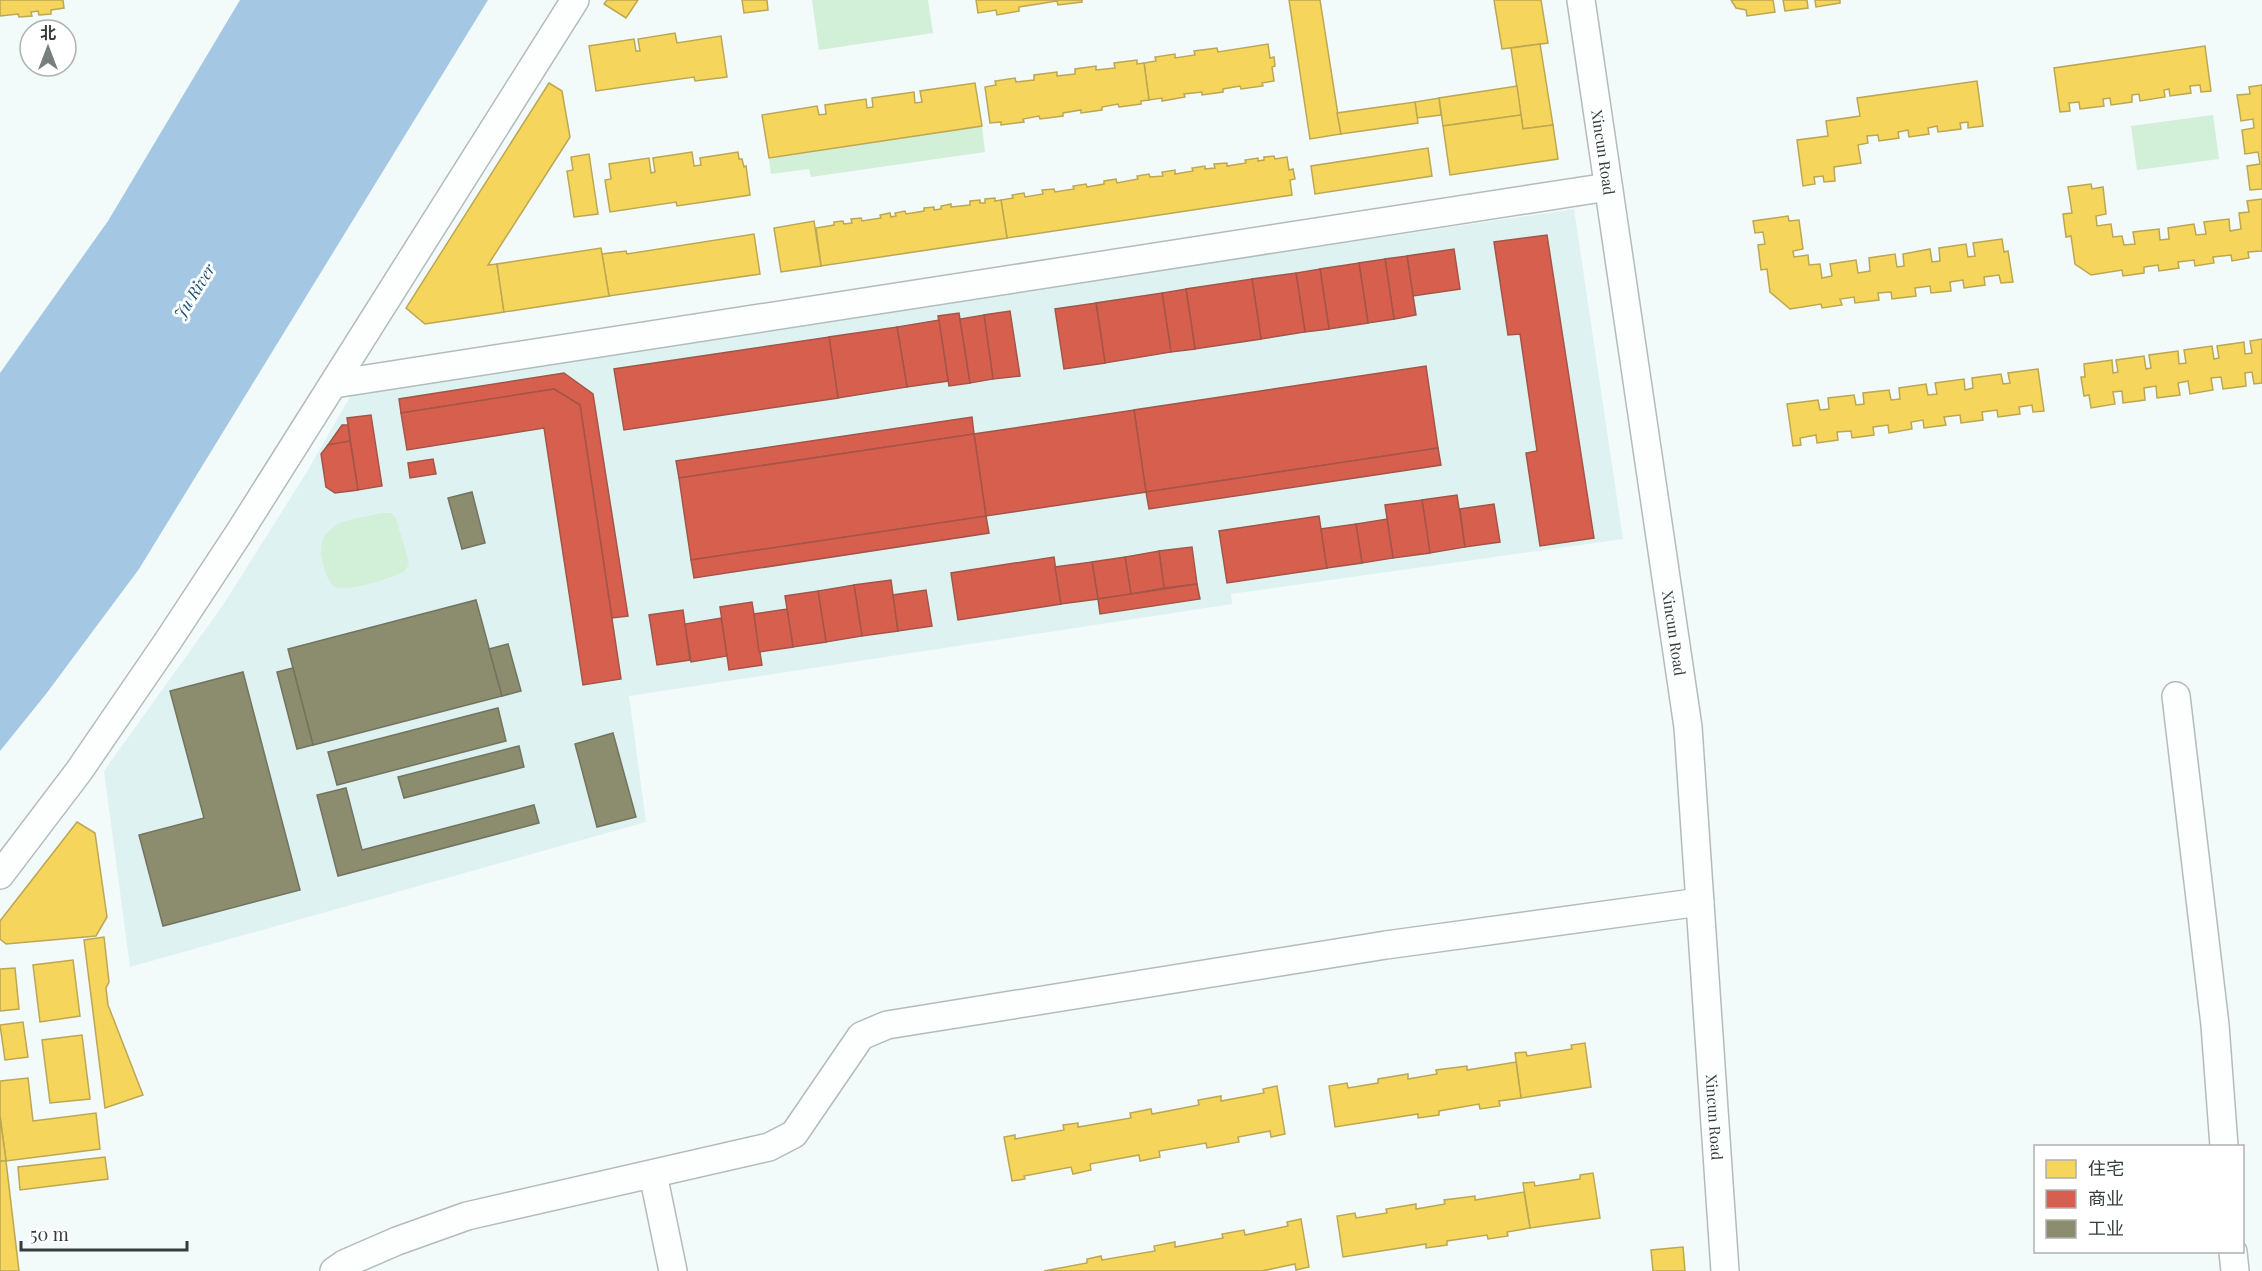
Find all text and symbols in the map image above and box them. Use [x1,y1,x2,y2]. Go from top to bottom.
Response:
north arrow [18,18,78,78]
text: 北 [40,22,56,43]
street label: Xincun Road [1587,108,1620,197]
water label: Ju River [169,259,220,322]
street label: Xincun Road [1658,589,1690,677]
street label: Xincun Road [1702,1074,1727,1161]
legend [2034,1145,2244,1253]
text: 住宅 [2088,1156,2124,1180]
text: 商业 [2088,1186,2124,1210]
scale bar [21,1214,188,1252]
text: 工业 [2088,1216,2124,1240]
text: 50 m [30,1222,69,1246]

